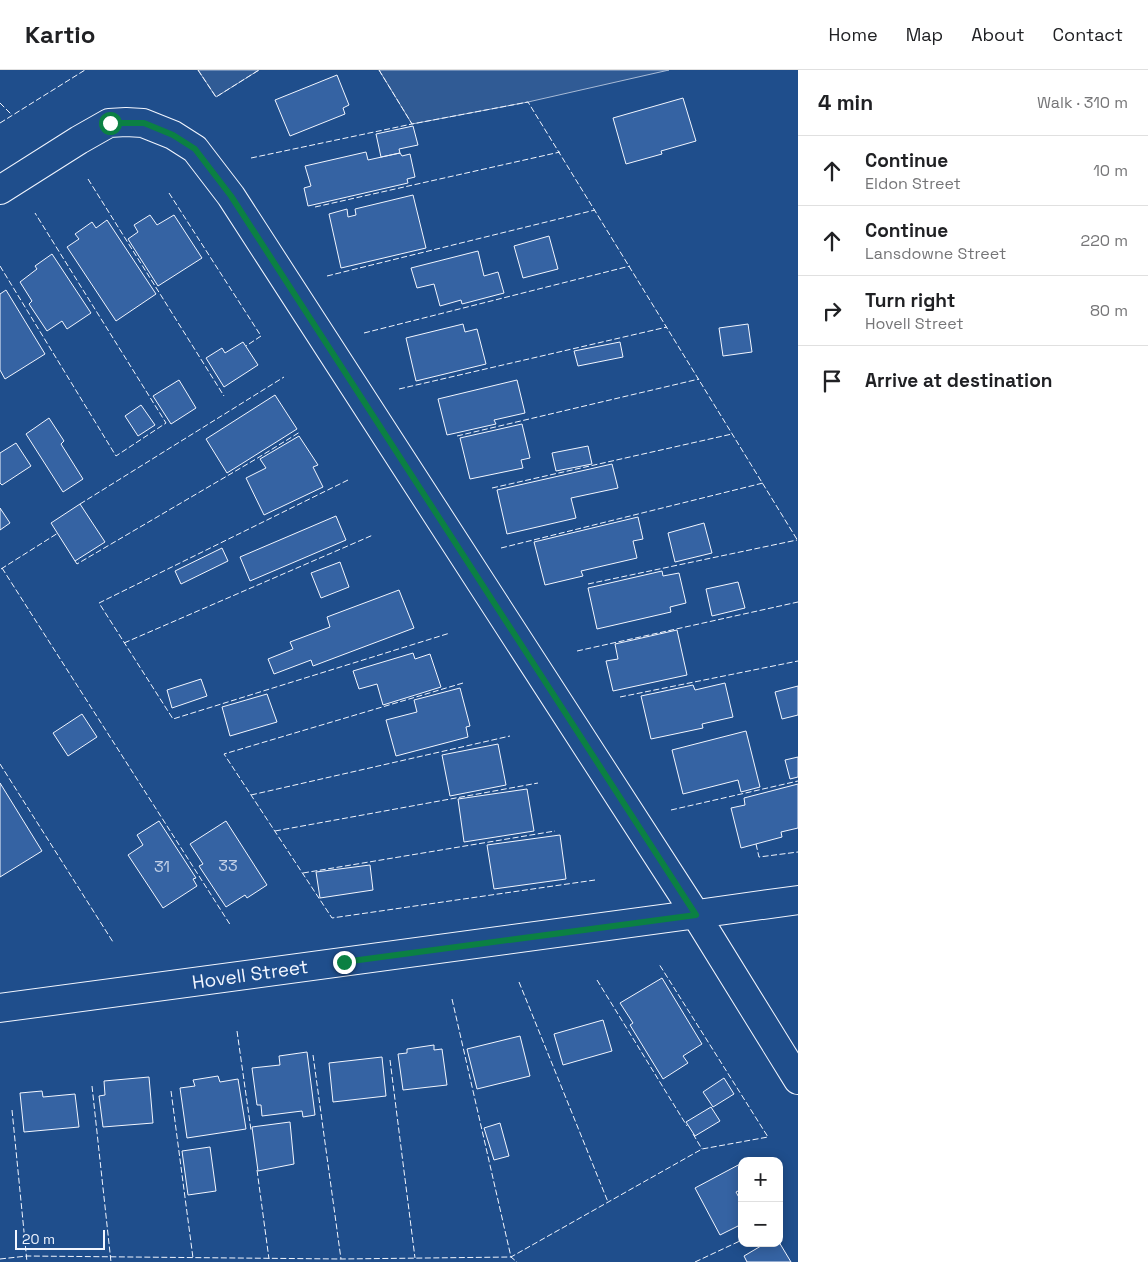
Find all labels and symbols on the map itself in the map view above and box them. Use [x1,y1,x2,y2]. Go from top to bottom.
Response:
route start [99,112,122,135]
house number: 33 [218,855,238,876]
house number: 31 [154,856,170,877]
route end [333,951,356,974]
street label: Hovell Street [190,954,310,995]
scale bar [15,1227,105,1250]

